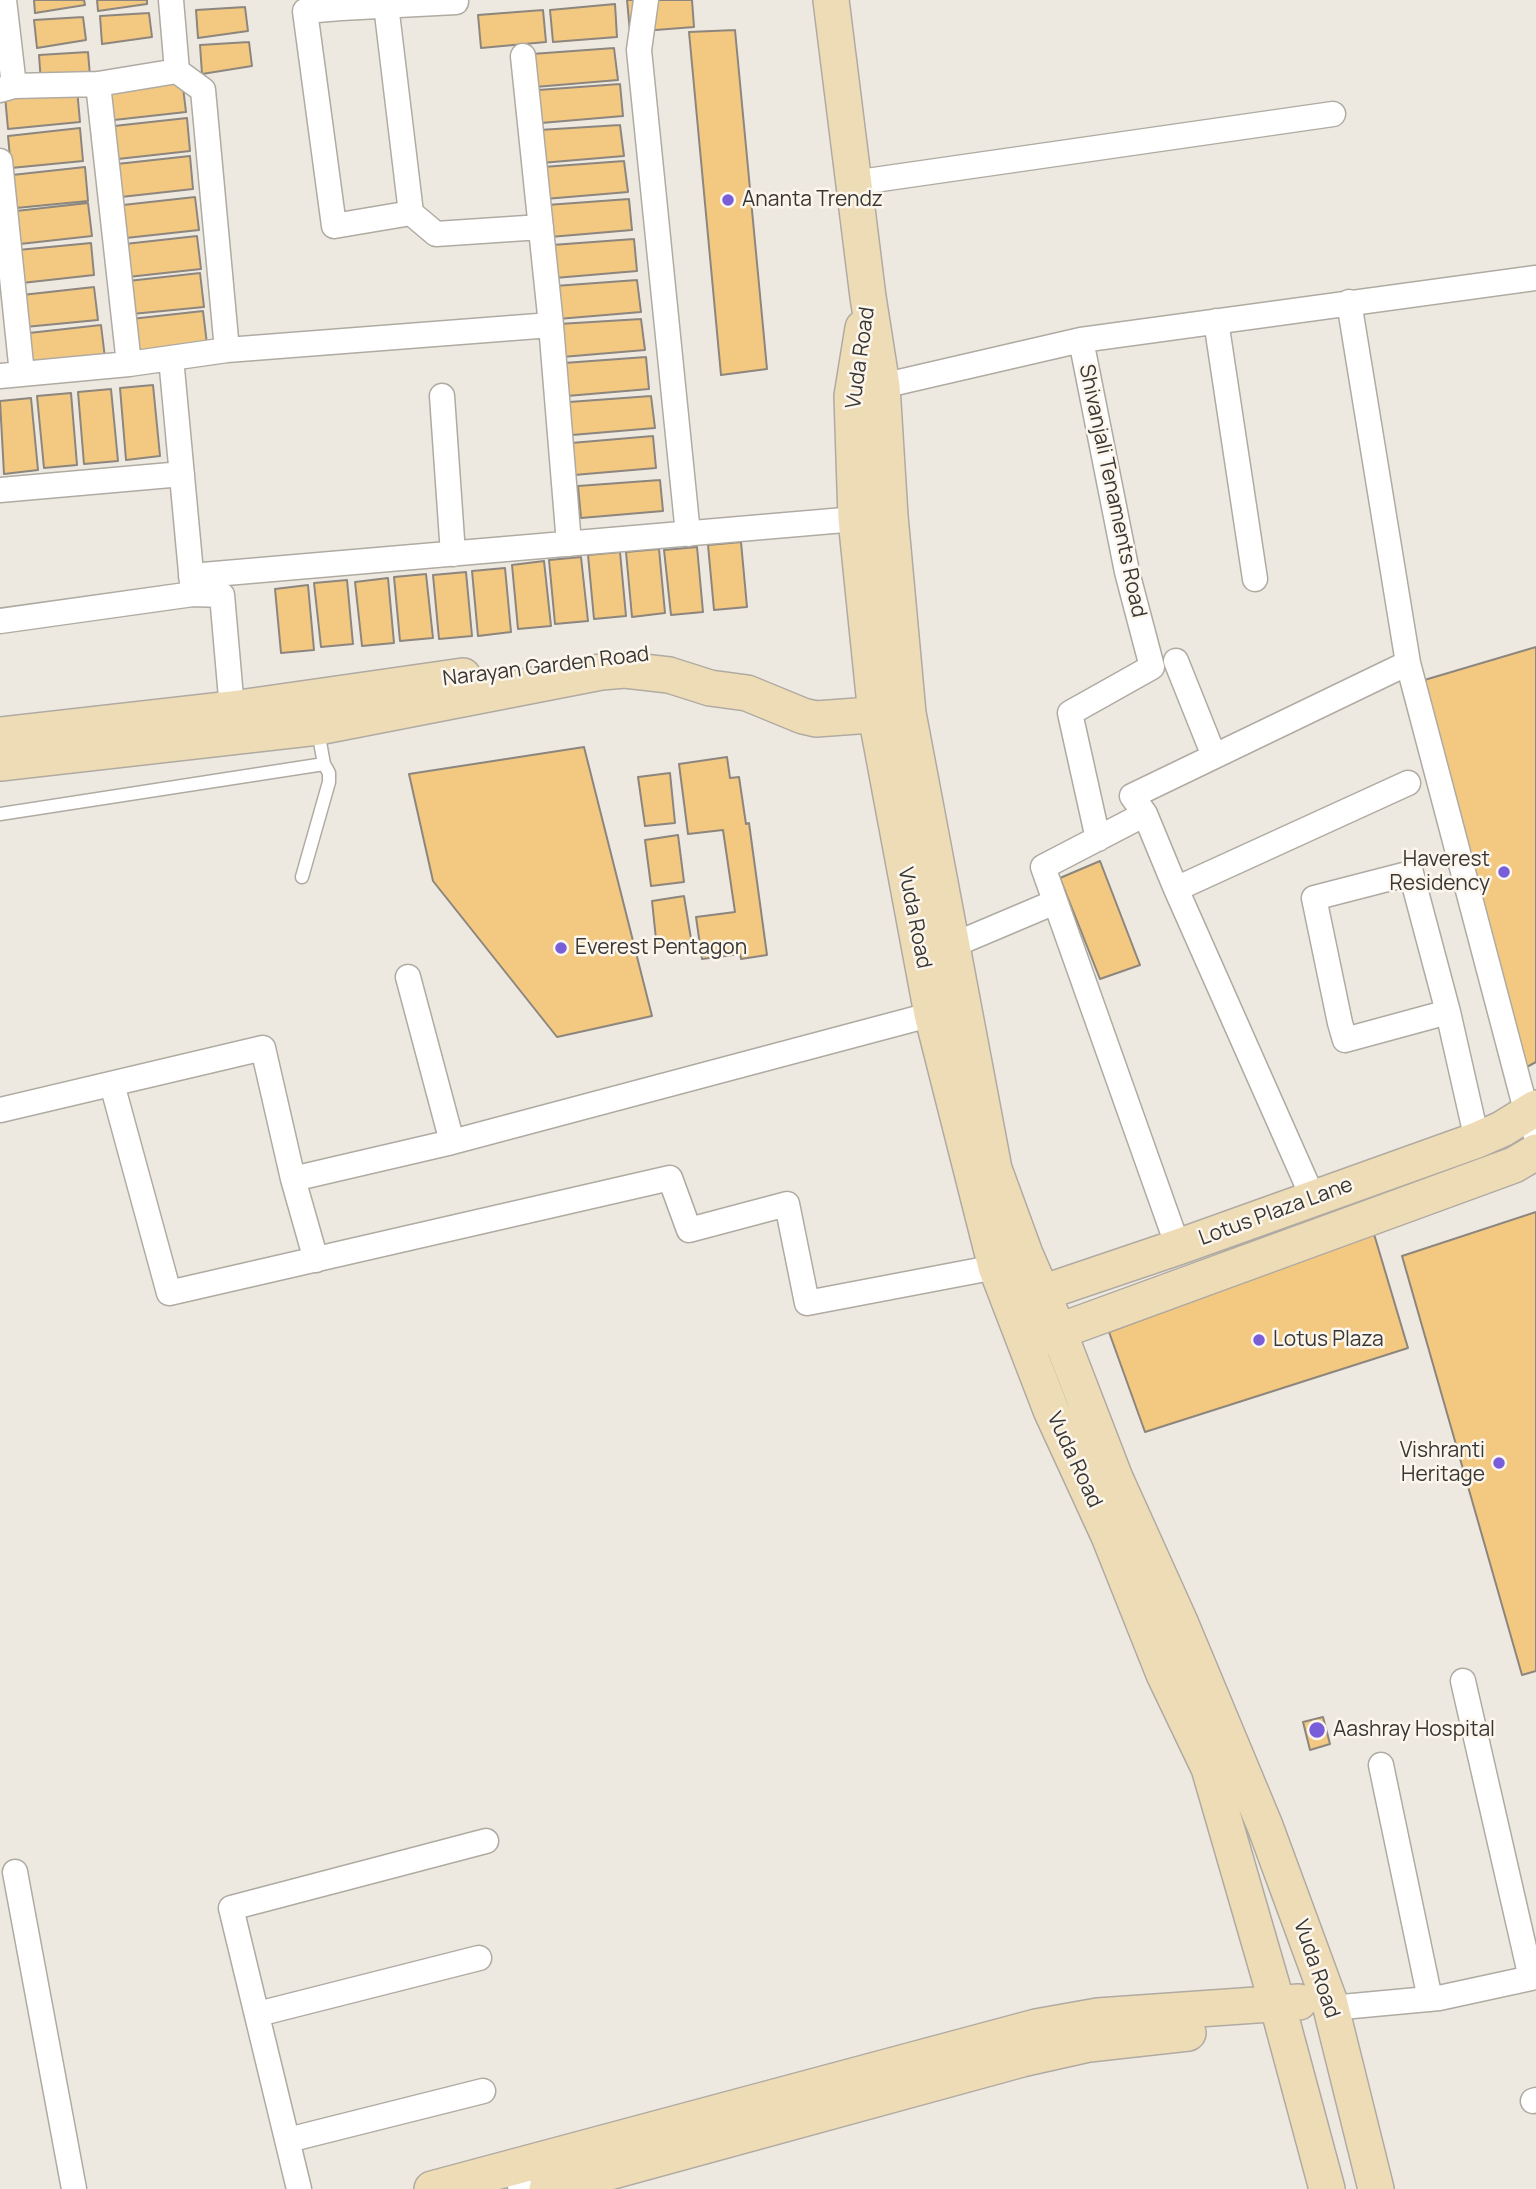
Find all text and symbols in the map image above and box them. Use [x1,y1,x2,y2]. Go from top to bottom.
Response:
place label: Ananta Trendz [742,187,883,213]
marker: Ananta Trendz [720,192,736,208]
street label: Vuda Road [841,305,881,411]
street label: Shivanjali Tenaments Road [1073,362,1151,620]
street label: Narayan Garden Road [441,642,651,692]
place label: Haverest Residency [1389,847,1490,897]
marker: Haverest Residency [1496,864,1512,880]
street label: Vuda Road [892,865,936,971]
place label: Everest Pentagon [575,935,747,961]
marker: Everest Pentagon [553,940,569,956]
street label: Lotus Plaza Lane [1196,1172,1356,1252]
place label: Lotus Plaza [1273,1327,1384,1353]
marker: Lotus Plaza [1251,1332,1267,1348]
street label: Vuda Road [1041,1408,1107,1512]
place label: Vishranti Heritage [1400,1438,1485,1488]
marker: Vishranti Heritage [1491,1455,1507,1471]
place label: Aashray Hospital [1333,1717,1495,1743]
marker: Aashray Hospital [1307,1720,1327,1740]
street label: Vuda Road [1287,1916,1345,2022]

